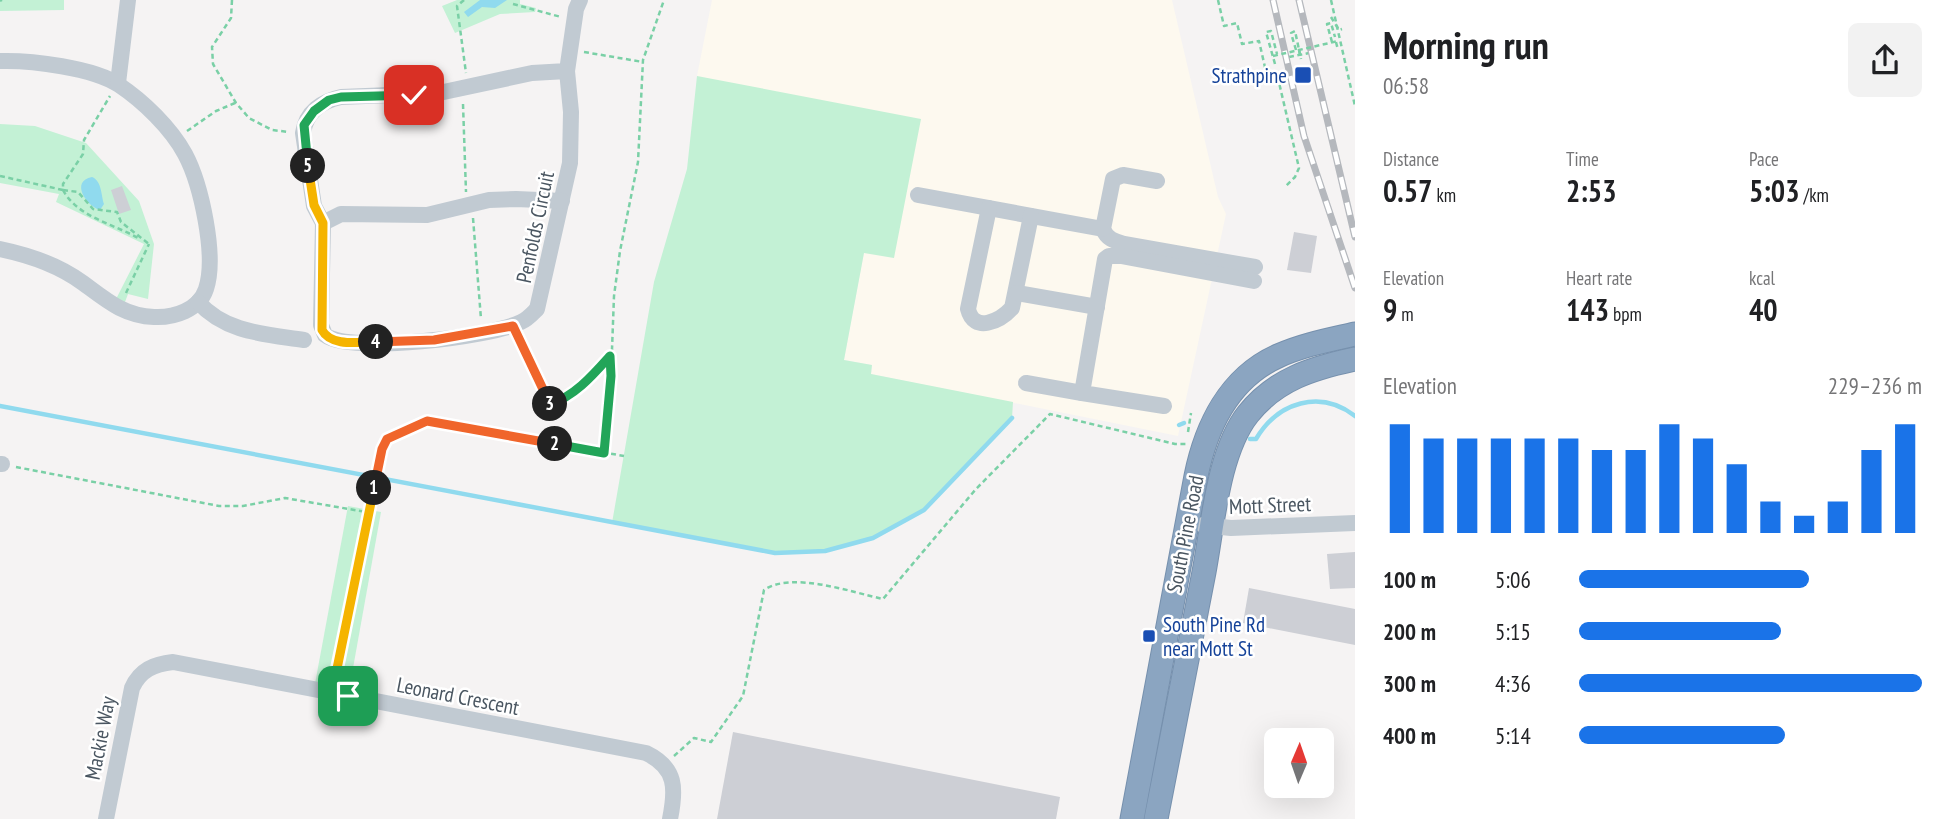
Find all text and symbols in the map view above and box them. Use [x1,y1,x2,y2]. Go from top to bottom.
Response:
text: Morning run [1383,20,1549,69]
button: share [1848,23,1922,97]
place label: Strathpine [1211,62,1287,89]
pin [384,65,444,125]
marker: Strathpine [1293,65,1313,85]
text: 06:58 [1383,71,1429,100]
icon: check [395,76,433,114]
text: Distance [1383,147,1439,171]
text: Time [1566,147,1599,171]
text: Pace [1749,147,1779,171]
pin: 5 [290,148,326,184]
text: 5 [303,153,312,177]
street label: Penfolds Circuit [510,168,560,285]
text: 0.57 [1383,171,1432,210]
text: 2:53 [1566,171,1617,210]
text: 5:03 [1749,171,1800,210]
text: km [1432,183,1456,207]
text: /km [1800,183,1829,207]
text: Elevation [1383,266,1444,290]
text: Heart rate [1566,266,1632,290]
text: kcal [1749,266,1775,290]
text: 9 [1383,290,1397,329]
text: 143 [1566,290,1609,329]
text: 40 [1749,290,1778,329]
text: m [1397,302,1414,326]
text: bpm [1609,302,1642,326]
pin: 4 [358,324,394,360]
text: 4 [371,329,380,353]
text: Elevation [1383,371,1457,400]
text: 229–236 m [1828,371,1922,400]
pin: 3 [532,386,568,422]
text: 3 [545,391,554,415]
pin: 2 [538,426,572,462]
text: 2 [550,431,559,455]
pin: 1 [356,470,392,505]
street label: South Pine Road [1160,473,1210,595]
text: 1 [369,475,378,499]
street label: Mott Street [1229,490,1312,520]
text: 100 m [1383,565,1436,594]
text: 5:06 [1495,565,1531,594]
place label: South Pine Rd near Mott St [1163,611,1265,662]
text: 200 m [1383,617,1436,646]
text: 5:15 [1495,617,1531,646]
marker: South Pine Rd near Mott St [1141,628,1157,644]
pin [318,666,378,726]
text: 300 m [1383,669,1436,698]
text: 4:36 [1495,669,1531,698]
street label: Leonard Crescent [395,671,522,721]
icon: arrive [329,677,367,715]
street label: Mackie Way [79,694,121,782]
text: 400 m [1383,721,1436,750]
text: 5:14 [1495,721,1531,750]
north arrow [1264,728,1334,798]
map controls [1264,728,1334,798]

